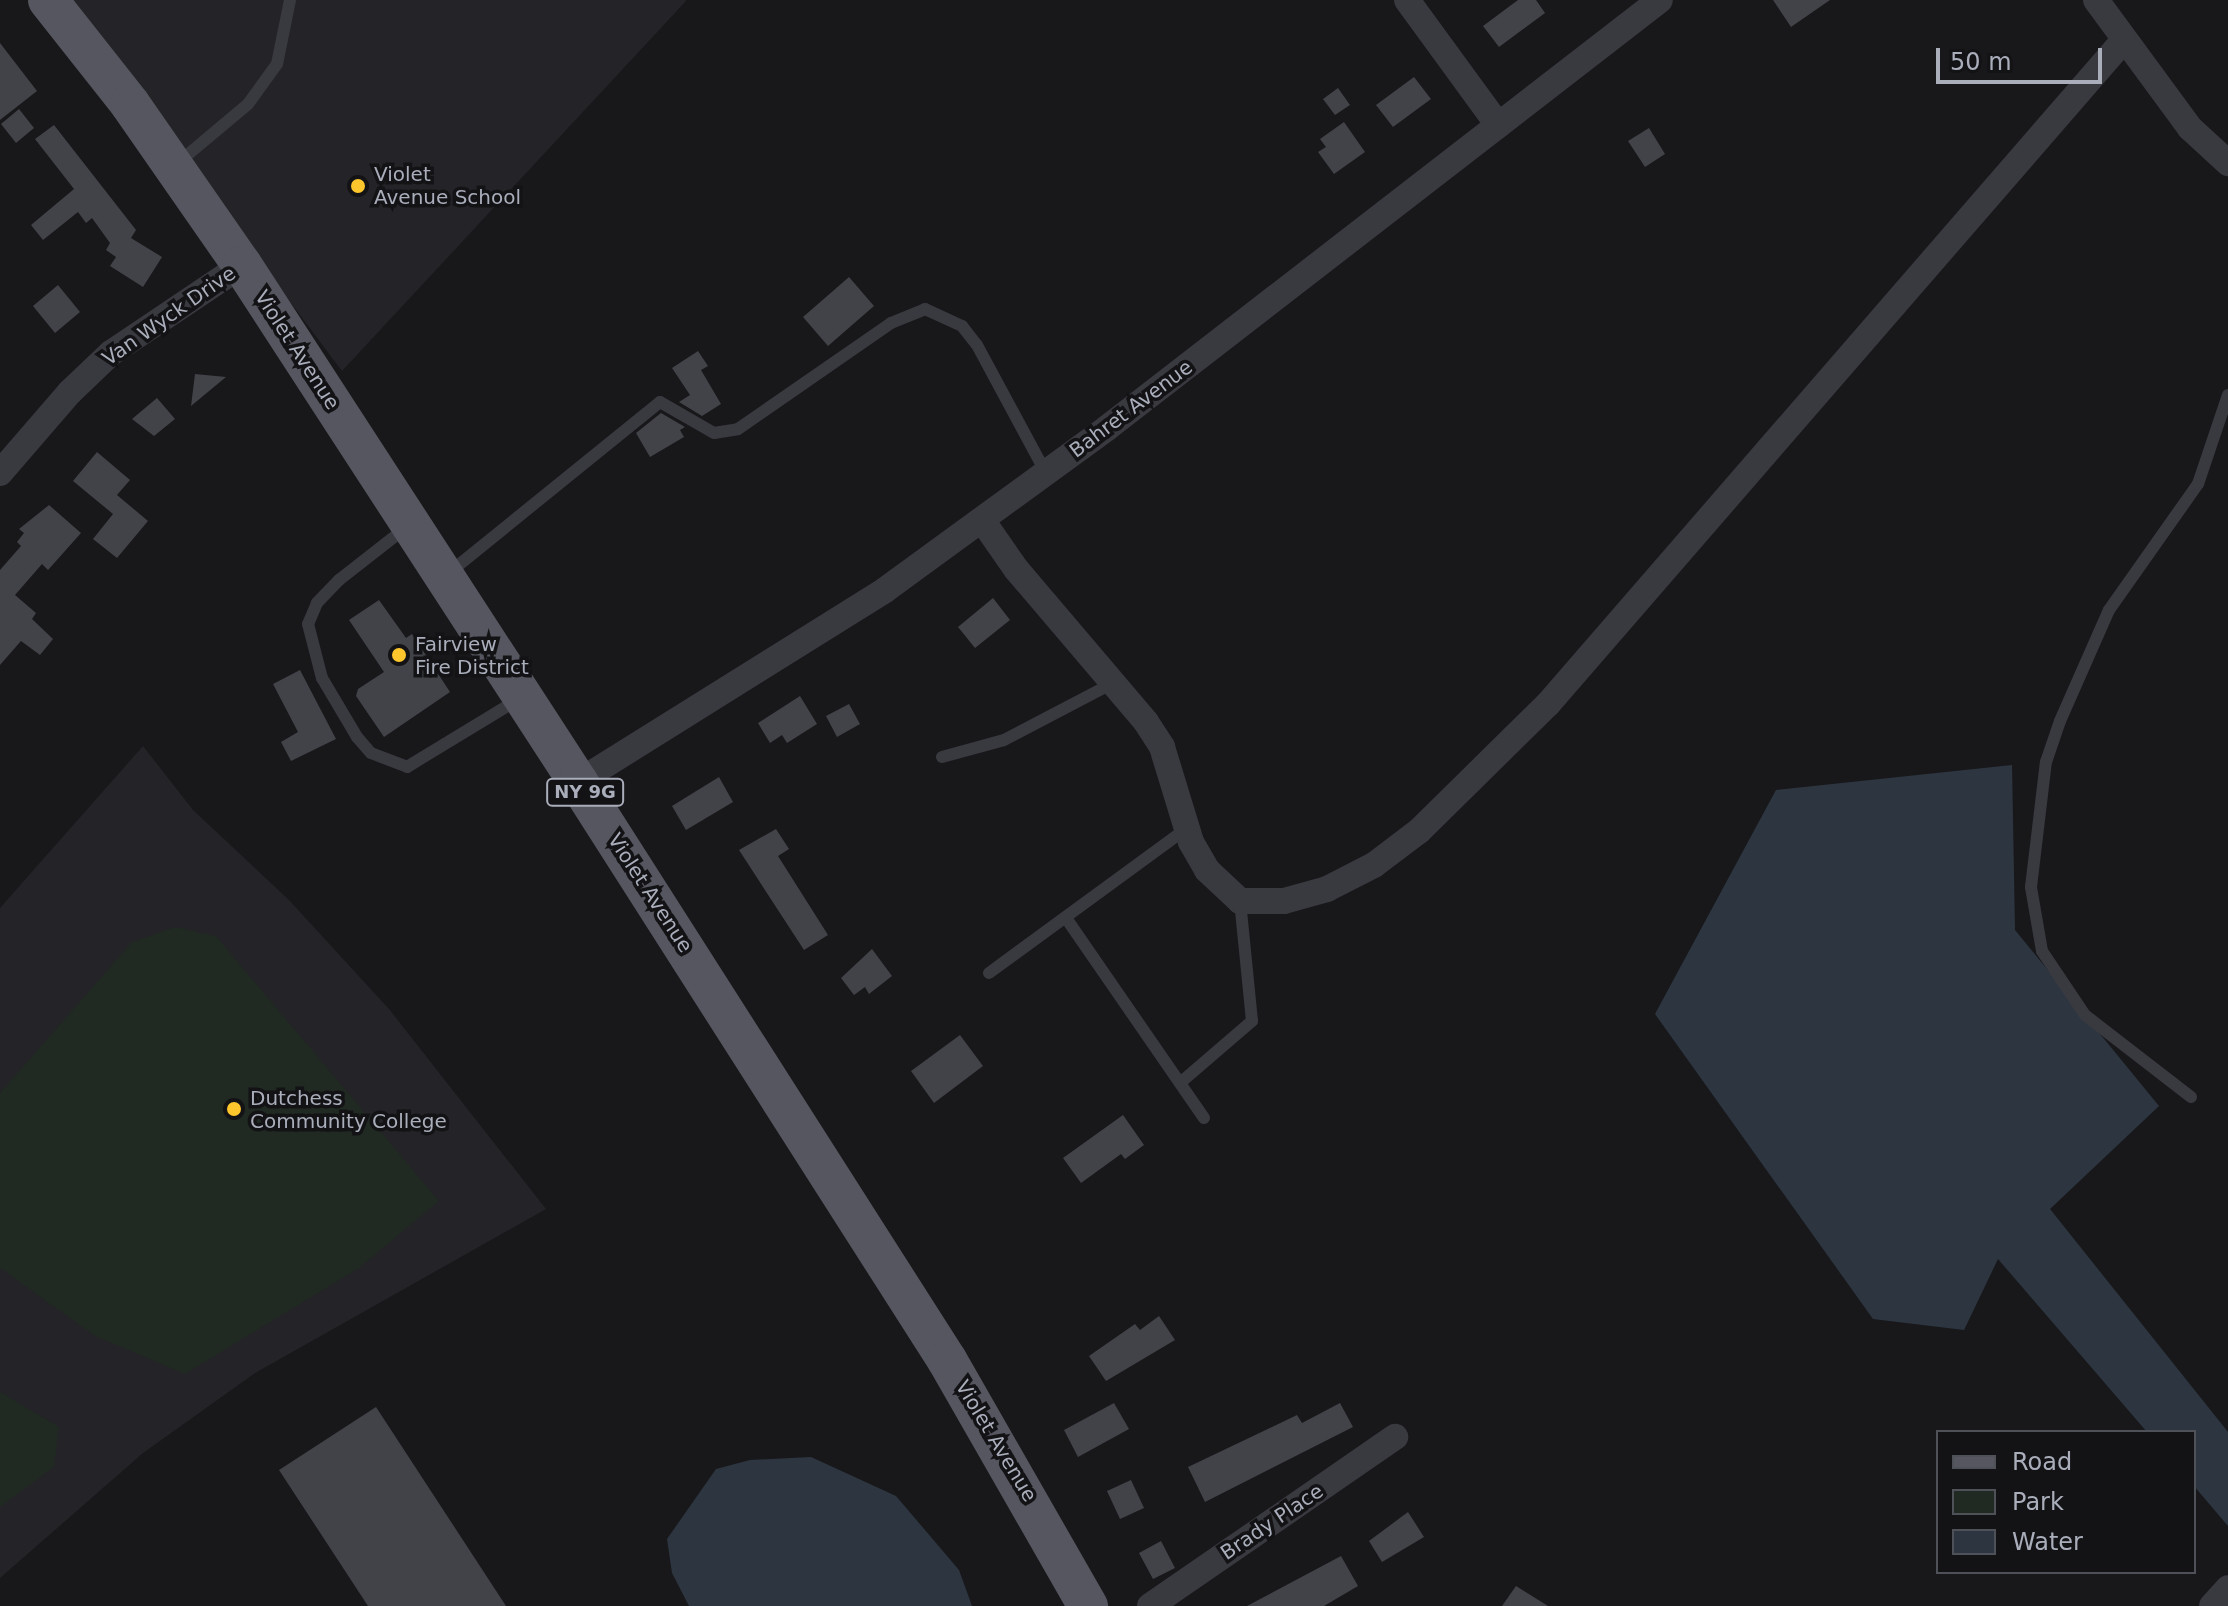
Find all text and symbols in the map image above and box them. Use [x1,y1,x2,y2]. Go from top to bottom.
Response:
scale bar [1940,32,2106,82]
text: 50 m [1950,48,2012,76]
place label: Violet Avenue School [374,162,521,209]
marker: Violet Avenue School [349,177,367,195]
street label: Van Wyck Drive [98,261,240,371]
street label: Violet Avenue [250,286,344,414]
street label: Bahret Avenue [1065,355,1197,463]
place label: Fairview Fire District [415,632,529,679]
marker: Fairview Fire District [390,646,408,664]
road number: NY 9G [545,778,625,806]
street label: Violet Avenue [603,829,697,957]
place label: Dutchess Community College [250,1086,447,1133]
marker: Dutchess Community College [225,1100,243,1118]
street label: Violet Avenue [950,1376,1042,1506]
legend [1936,1430,2196,1574]
text: Road [2012,1448,2072,1476]
street label: Brady Place [1216,1479,1328,1565]
text: Park [2012,1488,2064,1516]
text: Water [2012,1528,2083,1556]

